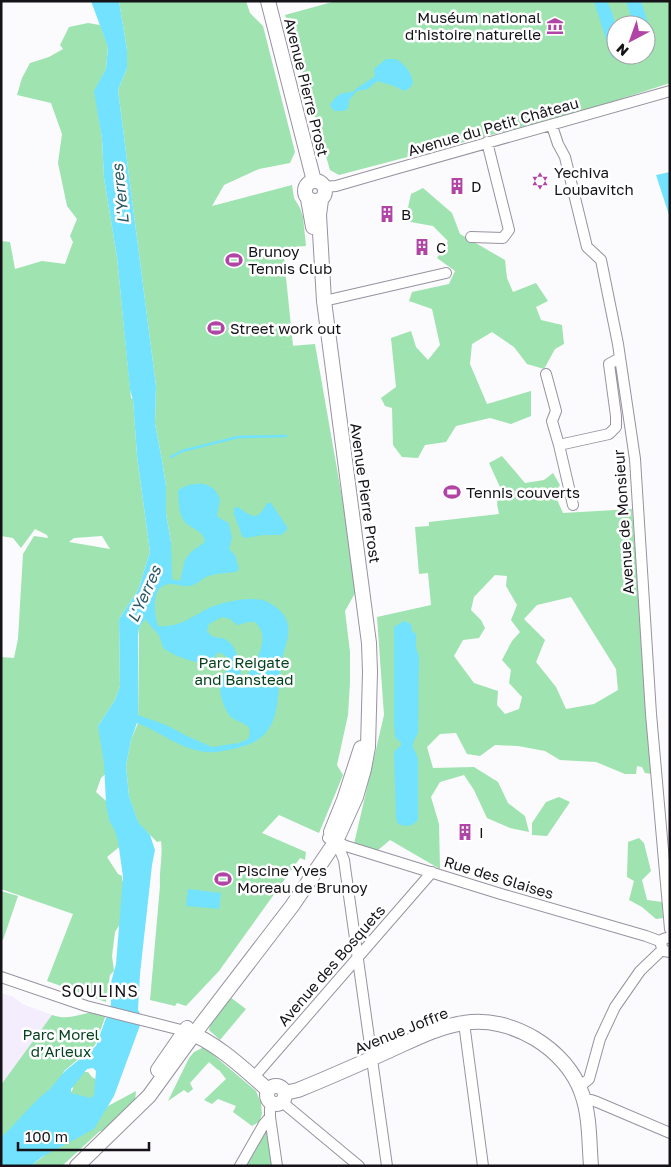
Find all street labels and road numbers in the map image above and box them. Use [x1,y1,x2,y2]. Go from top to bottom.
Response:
street label: Avenue Pierre Prost [281,16,333,158]
street label: Avenue du Petit Château [405,93,581,159]
street label: Avenue Pierre Prost [347,422,385,564]
street label: Avenue de Monsieur [609,449,637,595]
street label: Rue des Glaises [442,852,556,902]
street label: Avenue des Bosquets [274,901,388,1029]
street label: Avenue Joffre [352,1003,451,1057]

